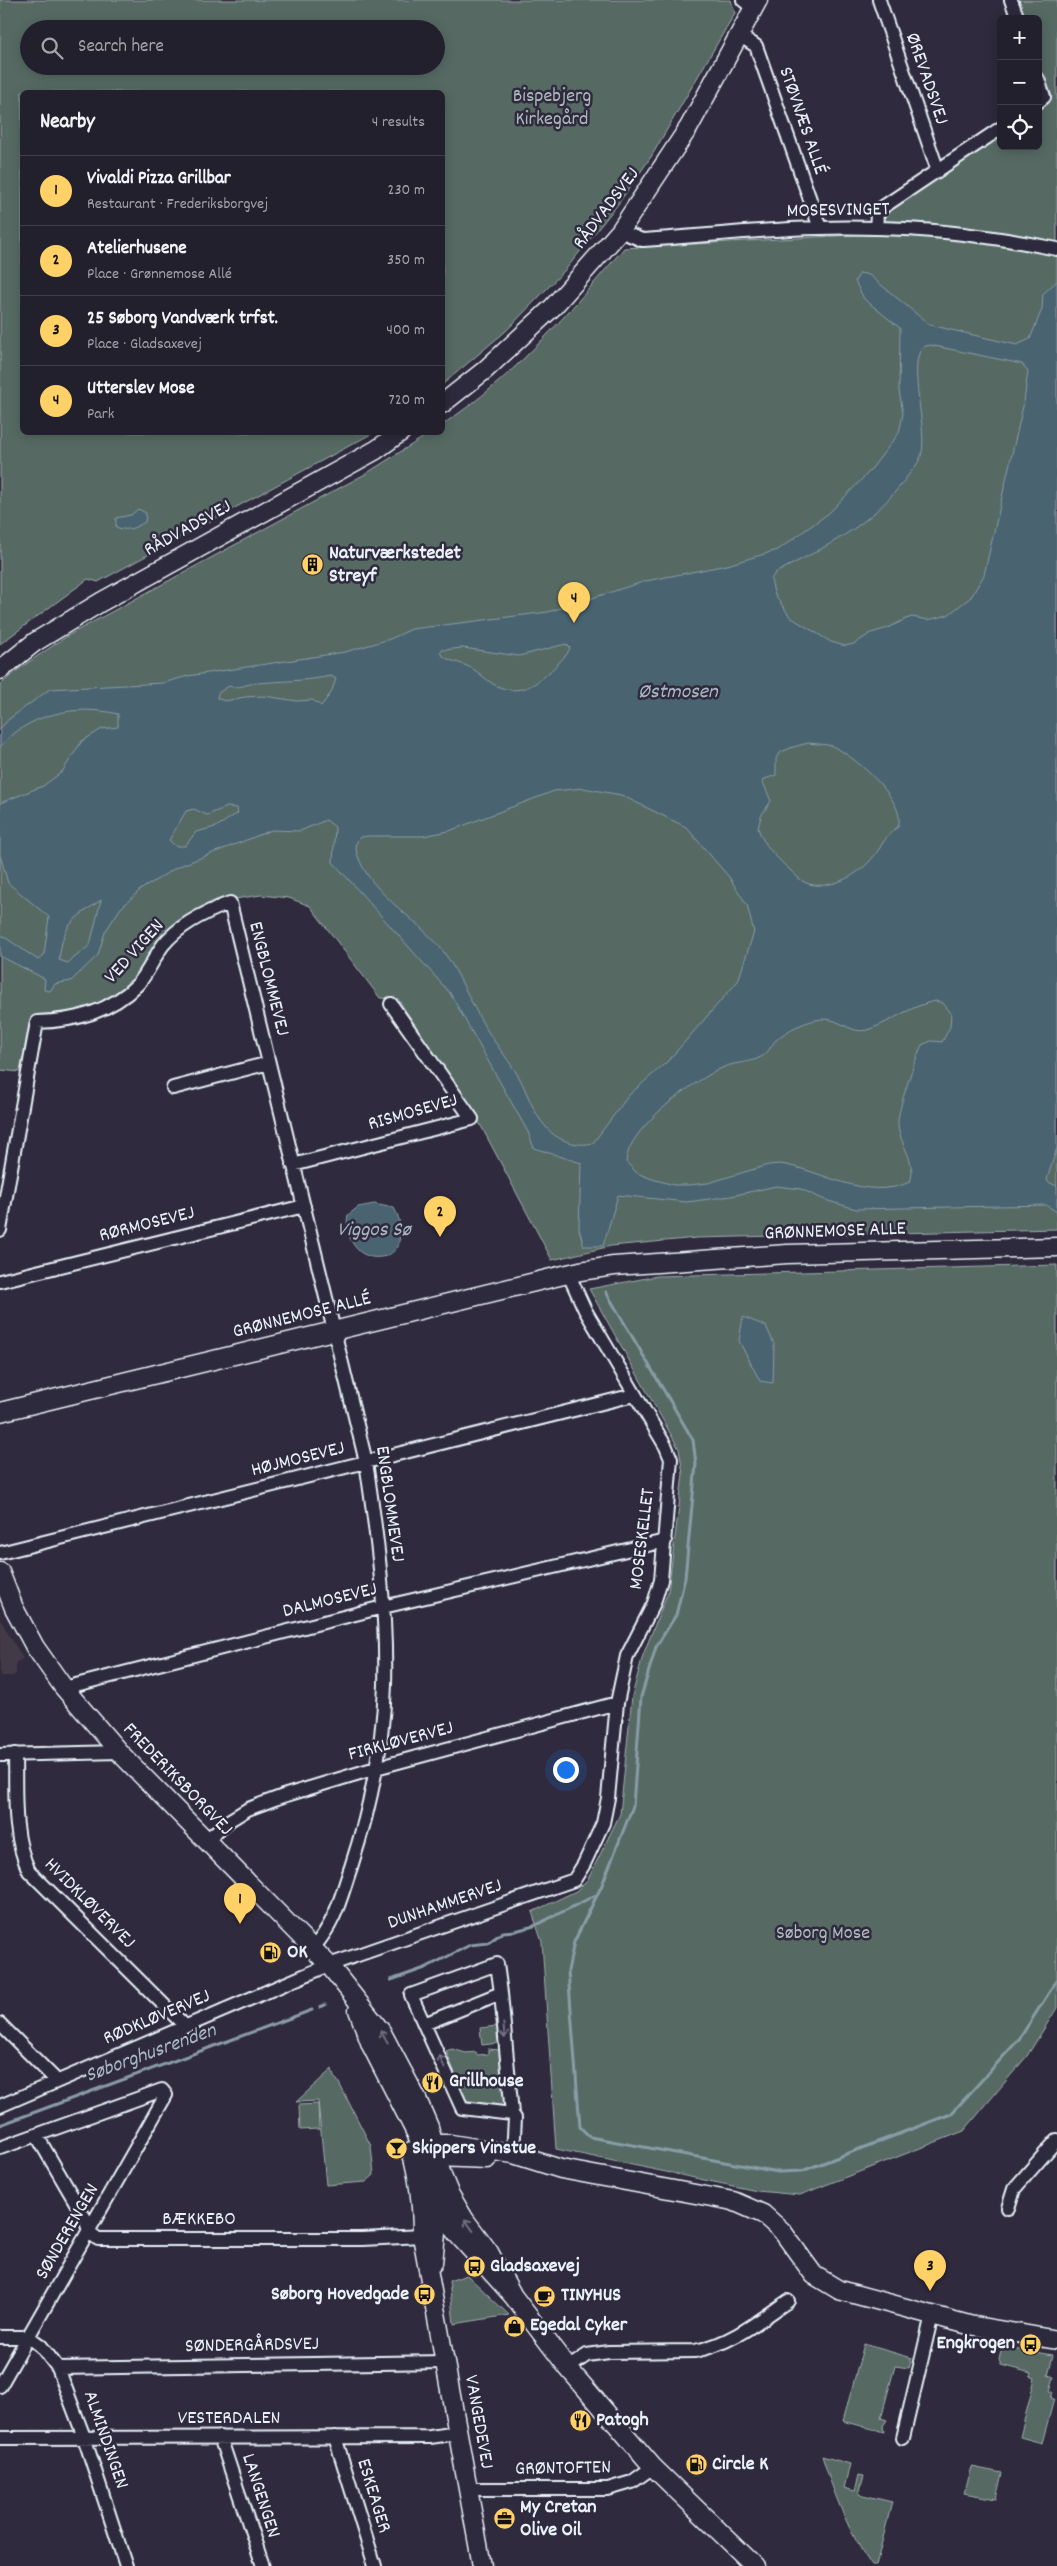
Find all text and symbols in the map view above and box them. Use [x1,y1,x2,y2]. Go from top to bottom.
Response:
map controls [997,15,1042,150]
button: + [997,15,1042,60]
search box [20,20,445,75]
street label: ØREVADSVEJ [897,29,955,129]
icon: search [38,34,66,62]
text: Search here [78,34,164,61]
button: − [997,60,1042,105]
street label: STØVNÆS ALLÉ [770,63,834,179]
park label: Bispebjerg Kirkegård [513,83,591,134]
button: locate [997,105,1042,150]
text: Nearby [40,108,95,138]
text: 4 results [372,111,425,134]
street label: RÅDVADSVEJ [567,162,647,256]
text: Vivaldi Pizza Grillbar [87,166,231,193]
text: 1 [54,179,58,202]
text: 230 m [388,179,425,202]
text: Restaurant · Frederiksborgvej [87,193,268,216]
street label: MOSESVINGET [786,196,890,226]
text: Atelierhusene [87,236,187,263]
text: 2 [53,249,60,272]
text: 350 m [387,249,425,272]
text: Place · Grønnemose Allé [87,263,232,286]
text: 25 Søborg Vandværk trfst. [87,306,278,333]
text: 3 [52,319,60,342]
text: 400 m [386,319,425,342]
text: Place · Gladsaxevej [87,333,202,356]
text: Utterslev Mose [87,376,195,403]
text: 4 [53,389,59,412]
text: 720 m [389,389,425,412]
text: Park [87,403,114,426]
street label: RÅDVADSVEJ [139,493,237,565]
place label: Naturværkstedet Streyf [329,540,462,591]
building icon: Naturværkstedet Streyf [301,553,325,577]
pin: 4 [558,582,590,623]
water label: Østmosen [638,678,719,708]
street label: VED VIGEN [98,913,172,991]
street label: ENGBLOMMEVEJ [240,919,296,1039]
street label: RISMOSEVEJ [365,1087,461,1139]
pin: 2 [424,1196,456,1237]
street label: RØRMOSEVEJ [96,1200,198,1250]
water label: Viggos Sø [337,1216,413,1246]
street label: GRØNNEMOSE ALLE [764,1216,906,1248]
street label: GRØNNEMOSE ALLÉ [230,1285,374,1347]
street label: HØJMOSEVEJ [248,1435,348,1485]
street label: ENGBLOMMEVEJ [367,1444,411,1564]
street label: MOSESKELLET [623,1487,663,1591]
street label: DALMOSEVEJ [280,1576,380,1626]
street label: FIRKLØVERVEJ [345,1715,457,1769]
street label: FREDERIKSBORGVEJ [116,1717,238,1843]
your location [553,1757,579,1783]
street label: HVIDKLØVERVEJ [37,1852,141,1956]
street label: DUNHAMMERVEJ [384,1872,506,1938]
pin: 1 [224,1883,256,1924]
park label: Søborg Mose [776,1920,870,1948]
place label: OK [287,1939,308,1967]
fuel station icon: OK [259,1941,283,1965]
street label: RØDKLØVERVEJ [99,1983,215,2053]
water label: Søborghusrenden [81,2016,222,2092]
one-way arrow [499,2022,509,2038]
one-way arrow [379,2030,389,2045]
one-way arrow [436,2055,446,2070]
place label: Grillhouse [449,2068,524,2096]
restaurant icon: Grillhouse [421,2070,445,2094]
place label: Skippers Vinstue [412,2135,536,2163]
bar icon: Skippers Vinstue [384,2137,408,2161]
street label: SØNDERENGEN [29,2179,107,2285]
street label: BÆKKEBO [162,2206,236,2234]
one-way arrow [463,2219,474,2232]
pin: 3 [914,2250,946,2291]
place label: Gladsaxevej [490,2253,580,2281]
bus stop icon: Gladsaxevej [462,2255,486,2279]
place label: Søborg Hovedgade [271,2281,409,2309]
place label: TINYHUS [561,2282,621,2310]
bus stop icon: Søborg Hovedgade [413,2283,437,2307]
cafe icon: TINYHUS [533,2284,557,2308]
place label: Egedal Cyker [530,2312,628,2340]
shop icon: Egedal Cyker [502,2314,526,2338]
place label: Engkrogen [937,2330,1015,2358]
street label: SØNDERGÅRDSVEJ [185,2331,319,2361]
bus stop icon: Engkrogen [1019,2332,1043,2356]
street label: VANGEDEVEJ [456,2373,500,2471]
street label: ALMINDINGEN [75,2387,135,2493]
street label: VESTERDALEN [178,2405,280,2433]
place label: Patogh [596,2407,649,2435]
restaurant icon: Patogh [568,2409,592,2433]
street label: LANGENGEN [233,2450,287,2542]
place label: Circle K [712,2451,769,2479]
fuel station icon: Circle K [684,2453,708,2477]
street label: GRØNTOFTEN [515,2454,611,2484]
street label: ESKEAGER [348,2456,398,2536]
place label: My Cretan Olive Oil [520,2494,597,2545]
office icon: My Cretan Olive Oil [492,2507,516,2531]

